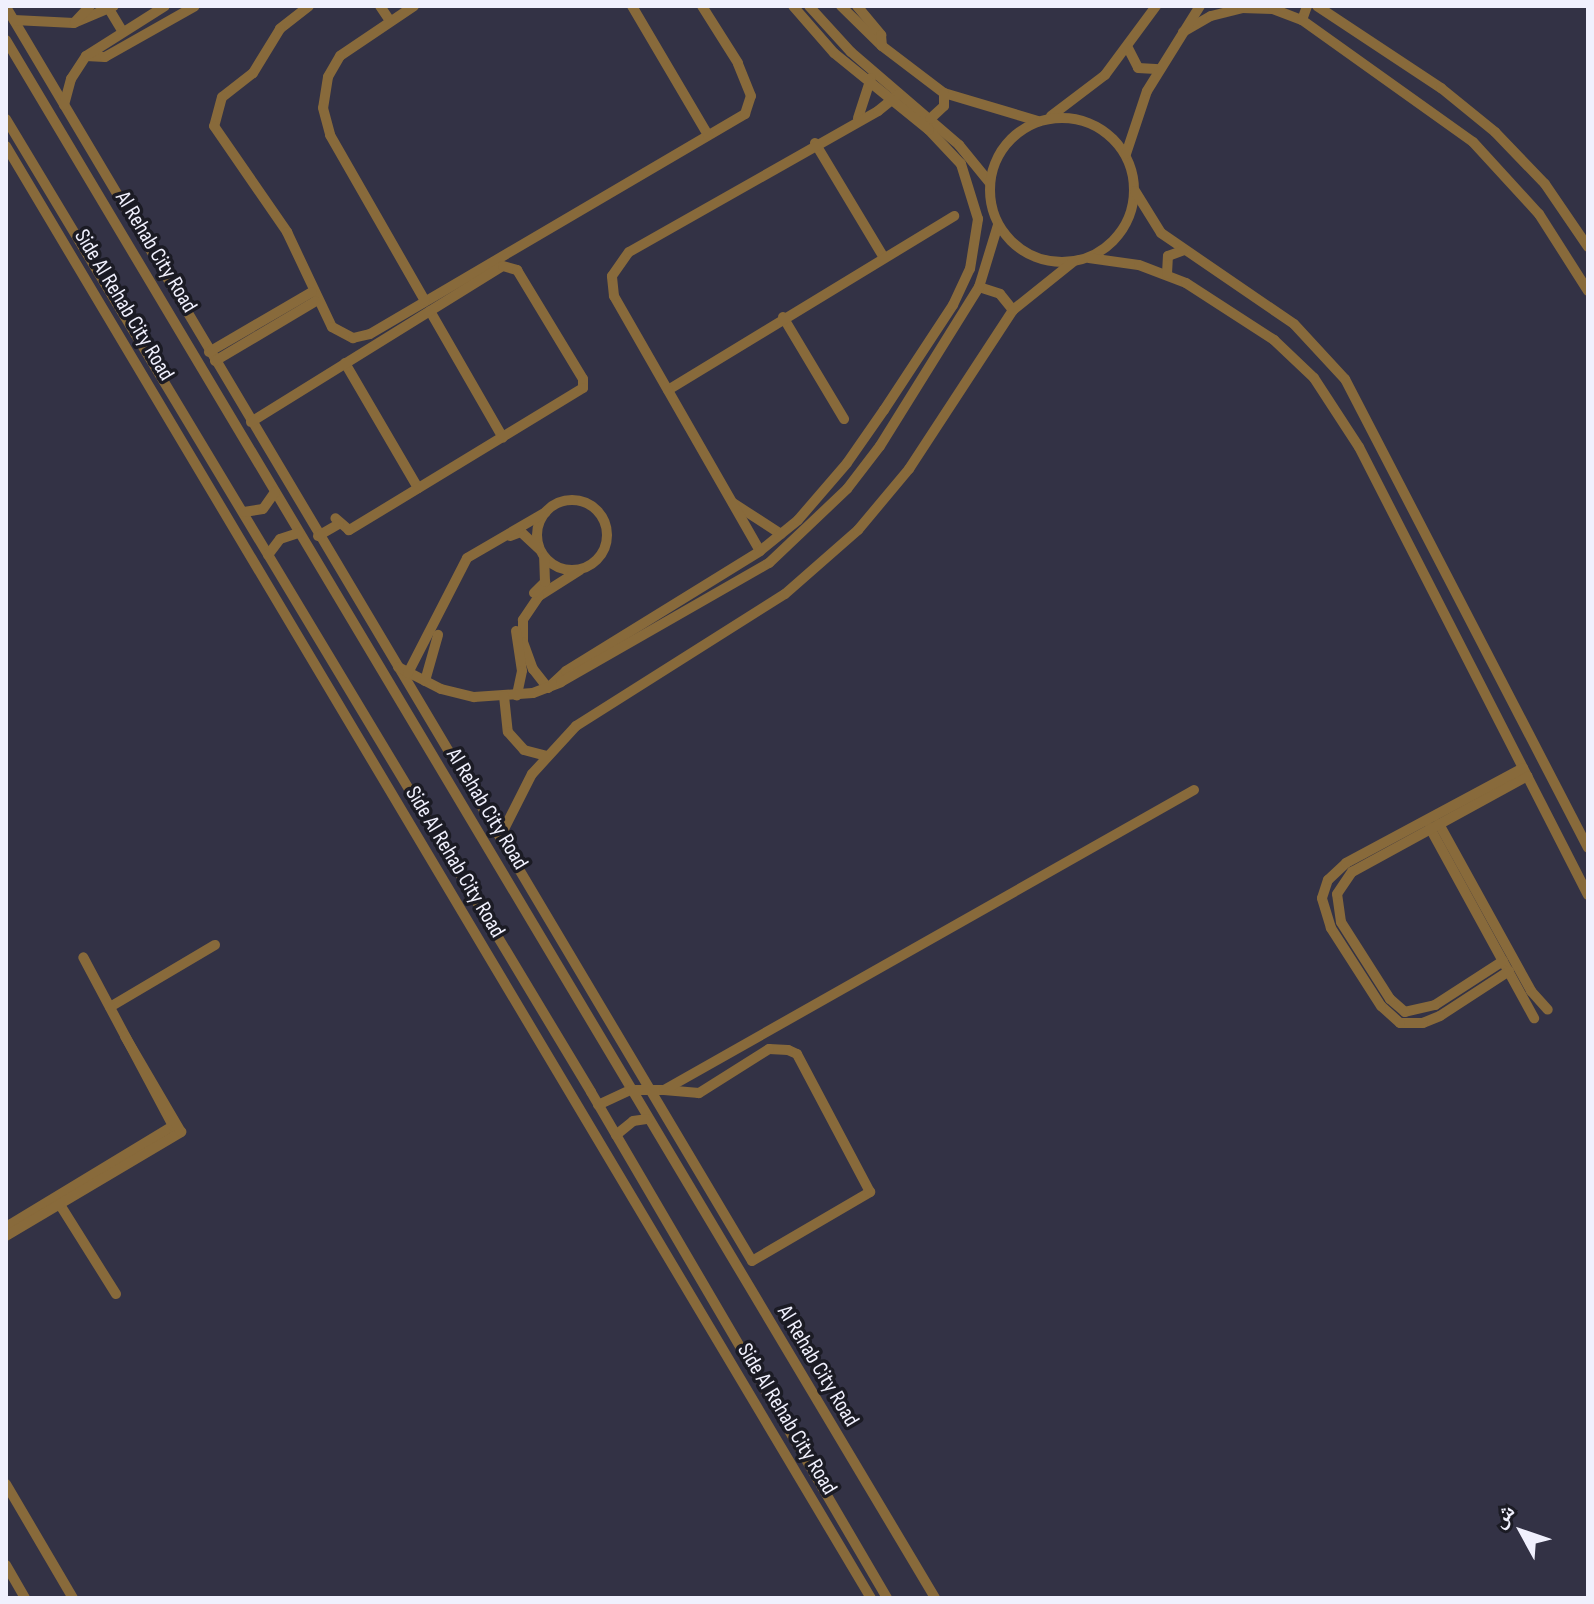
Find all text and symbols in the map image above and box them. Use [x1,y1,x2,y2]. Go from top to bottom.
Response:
street label: Al Rehab City Road [109,187,203,317]
street label: Side Al Rehab City Road [68,225,180,385]
street label: Al Rehab City Road [440,744,534,874]
street label: Side Al Rehab City Road [399,782,511,942]
street label: Al Rehab City Road [771,1301,865,1431]
street label: Side Al Rehab City Road [731,1339,843,1499]
north arrow [1482,1492,1562,1572]
text: ش [1485,1499,1521,1534]

